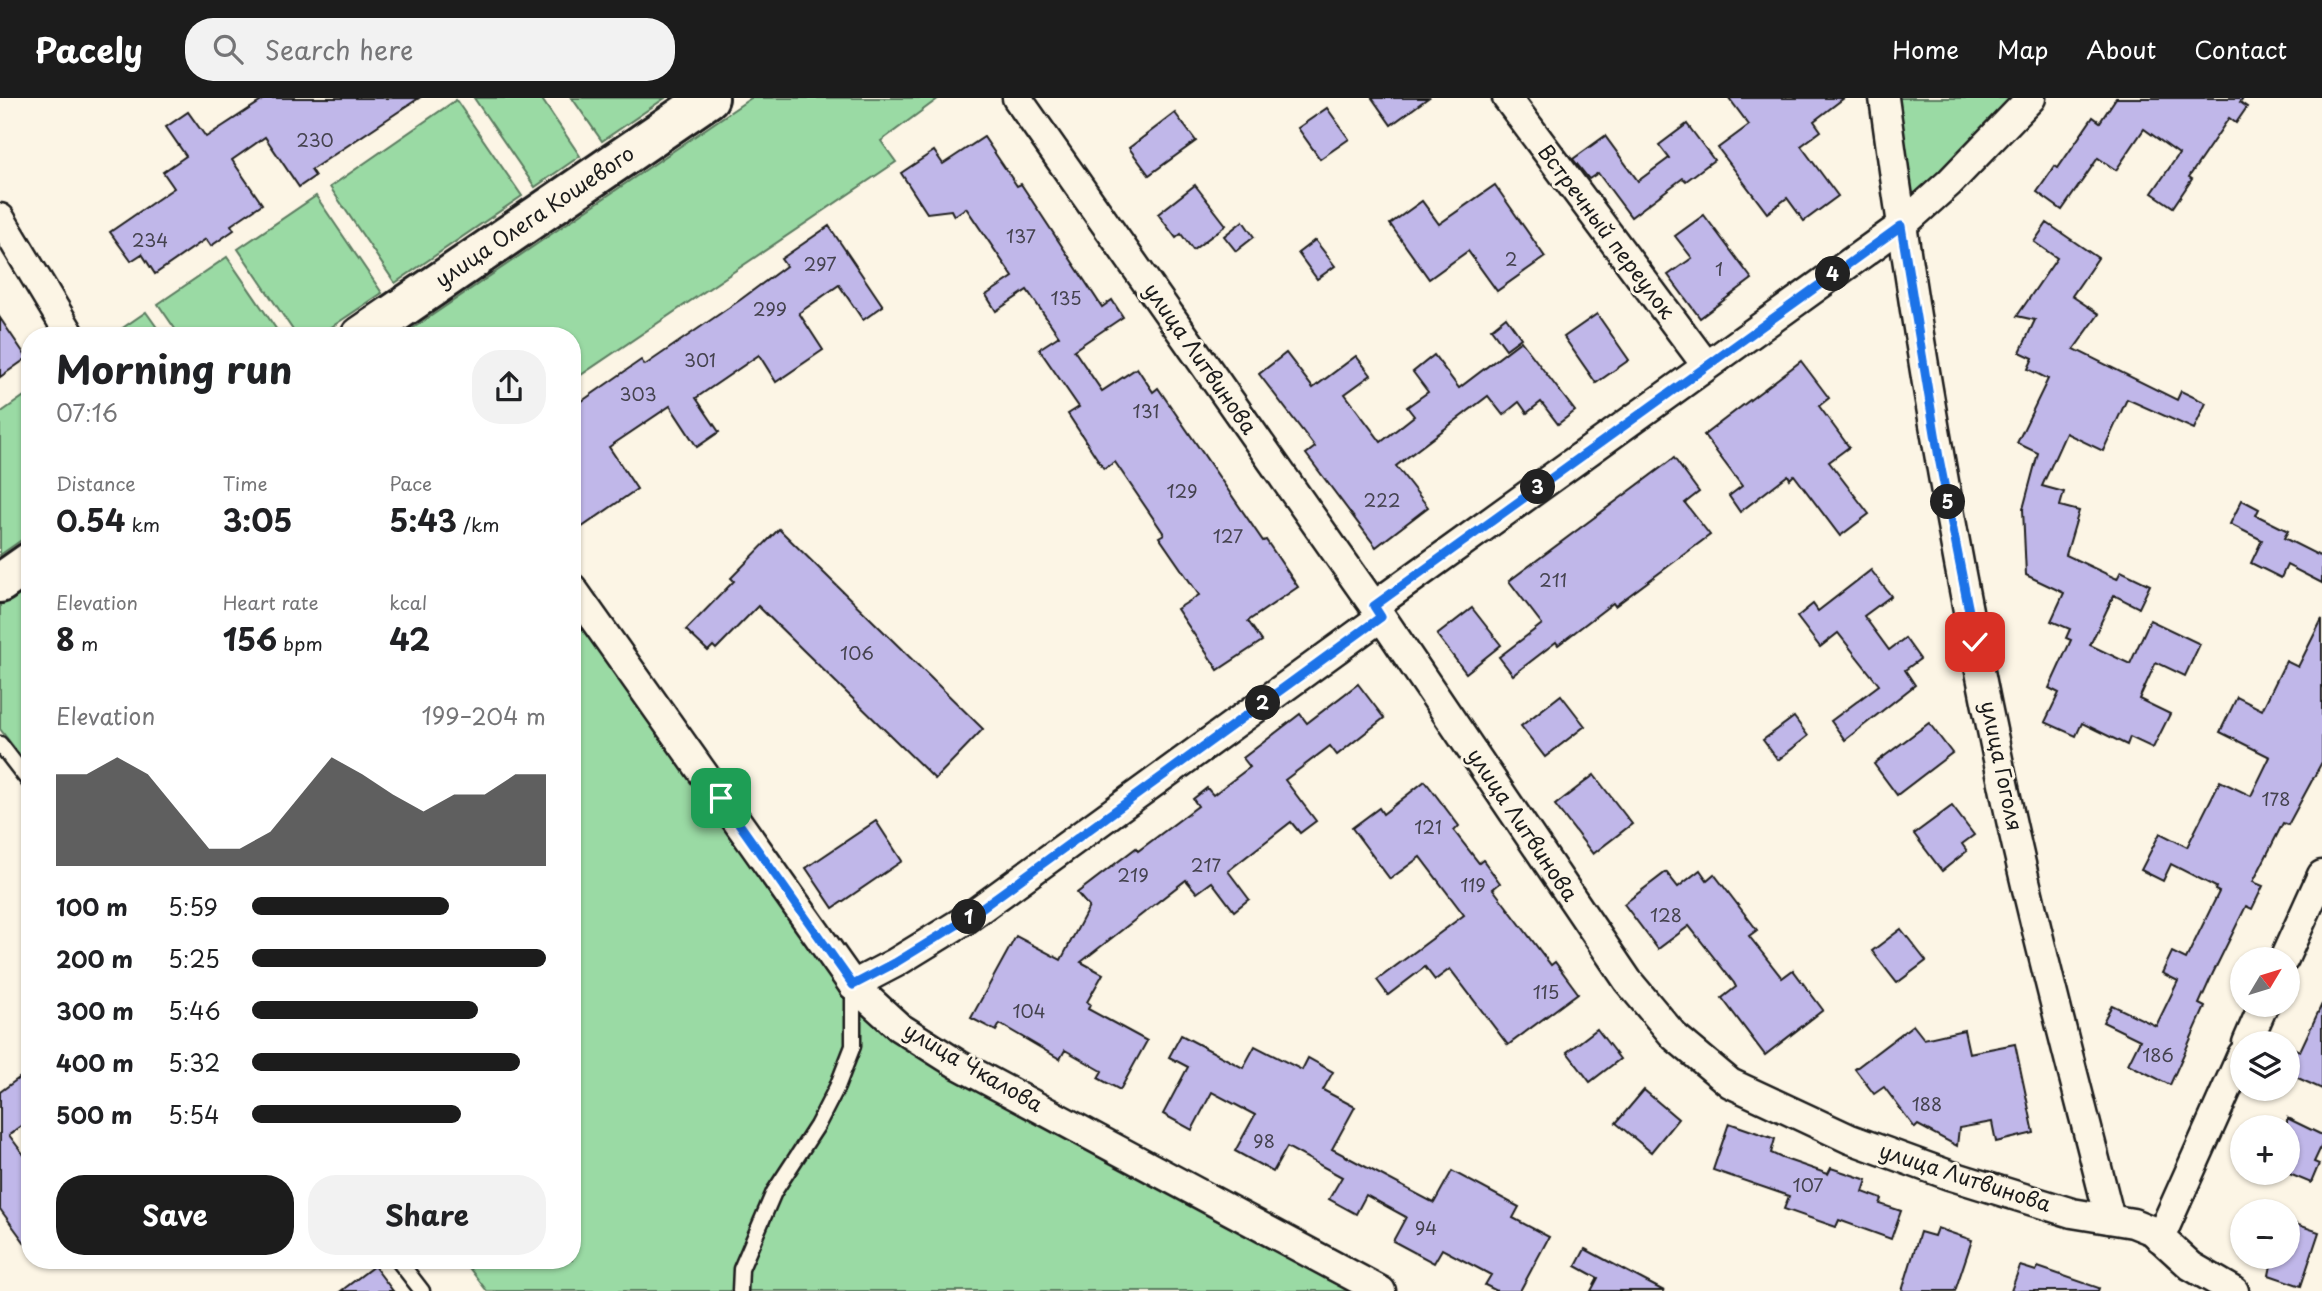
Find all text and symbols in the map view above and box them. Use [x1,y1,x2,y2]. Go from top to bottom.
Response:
search box [185,18,675,81]
text: Pacely [35,24,143,74]
icon: search [209,30,247,68]
text: Search here [265,30,413,69]
text: Home [1892,31,1959,67]
text: Map [1997,31,2048,67]
text: About [2086,31,2156,67]
text: Contact [2194,31,2287,67]
house number: 230 [296,126,334,153]
street label: улица Олега Кошевого [428,136,640,294]
street label: Встречный переулок [1531,137,1684,325]
house number: 137 [1006,222,1036,249]
house number: 234 [132,226,168,253]
house number: 2 [1505,245,1517,272]
house number: 297 [804,250,836,277]
house number: 1 [1715,255,1723,282]
pin: 4 [1815,256,1850,292]
text: 4 [1826,259,1839,287]
street label: улица Литвинова [1137,275,1266,440]
house number: 135 [1050,284,1082,311]
house number: 299 [753,295,787,322]
text: Morning run [56,340,292,397]
house number: 301 [684,346,716,373]
button: share [472,350,546,424]
house number: 303 [620,380,656,407]
text: 07:16 [56,395,118,430]
house number: 131 [1133,397,1159,424]
text: Distance [56,469,136,497]
text: Time [223,469,268,497]
text: Pace [389,469,432,497]
pin: 3 [1520,470,1556,504]
text: 3 [1531,472,1544,500]
house number: 129 [1166,477,1198,504]
pin: 5 [1930,484,1966,520]
house number: 222 [1364,486,1400,513]
text: 5 [1941,487,1954,515]
text: 0.54 [56,497,125,542]
text: 3:05 [223,497,292,542]
text: 5:43 [389,497,457,542]
text: km [125,510,160,538]
text: /km [457,510,499,538]
house number: 127 [1213,522,1243,549]
house number: 211 [1539,566,1567,593]
text: Elevation [56,588,138,616]
text: Heart rate [223,588,319,616]
text: kcal [389,588,427,616]
pin [1945,612,2005,672]
text: 8 [56,616,75,661]
text: 156 [223,616,277,661]
text: 42 [389,616,430,661]
icon: check [1956,623,1994,661]
text: m [75,629,98,657]
text: bpm [277,629,323,657]
house number: 106 [840,639,874,666]
pin: 2 [1246,686,1280,720]
text: 2 [1256,688,1269,716]
text: Elevation [56,698,155,733]
text: 199–204 m [422,698,546,733]
street label: улица Гоголя [1974,698,2032,834]
street label: улица Литвинова [1460,741,1587,907]
pin [691,768,751,828]
icon: arrive [702,779,740,817]
house number: 178 [2262,785,2290,812]
house number: 121 [1414,813,1442,840]
house number: 217 [1191,851,1222,878]
house number: 219 [1117,861,1149,888]
house number: 119 [1460,871,1486,898]
text: 100 m [56,889,128,924]
text: 5:59 [168,889,218,924]
pin: 1 [951,900,986,934]
house number: 128 [1650,901,1682,928]
text: 1 [964,902,973,930]
text: 200 m [56,941,133,976]
text: 5:25 [168,941,220,976]
north arrow [2230,947,2300,1017]
map controls [2230,947,2300,1269]
house number: 115 [1533,978,1559,1005]
text: 300 m [56,993,134,1028]
text: 5:46 [168,993,221,1028]
house number: 104 [1012,997,1046,1024]
street label: улица Чкалова [899,1013,1049,1119]
button: layers [2230,1031,2300,1101]
house number: 186 [2142,1041,2174,1068]
text: 400 m [56,1045,134,1080]
text: 5:32 [168,1045,220,1080]
house number: 188 [1912,1090,1942,1117]
text: 500 m [56,1097,133,1132]
text: 5:54 [168,1097,219,1132]
button: + [2230,1115,2300,1185]
house number: 98 [1253,1127,1275,1154]
street label: улица Литвинова [1876,1133,2056,1219]
house number: 107 [1793,1171,1823,1198]
button: Save [56,1175,294,1255]
button: Share [308,1175,546,1255]
button: − [2230,1199,2300,1269]
house number: 94 [1415,1214,1437,1241]

